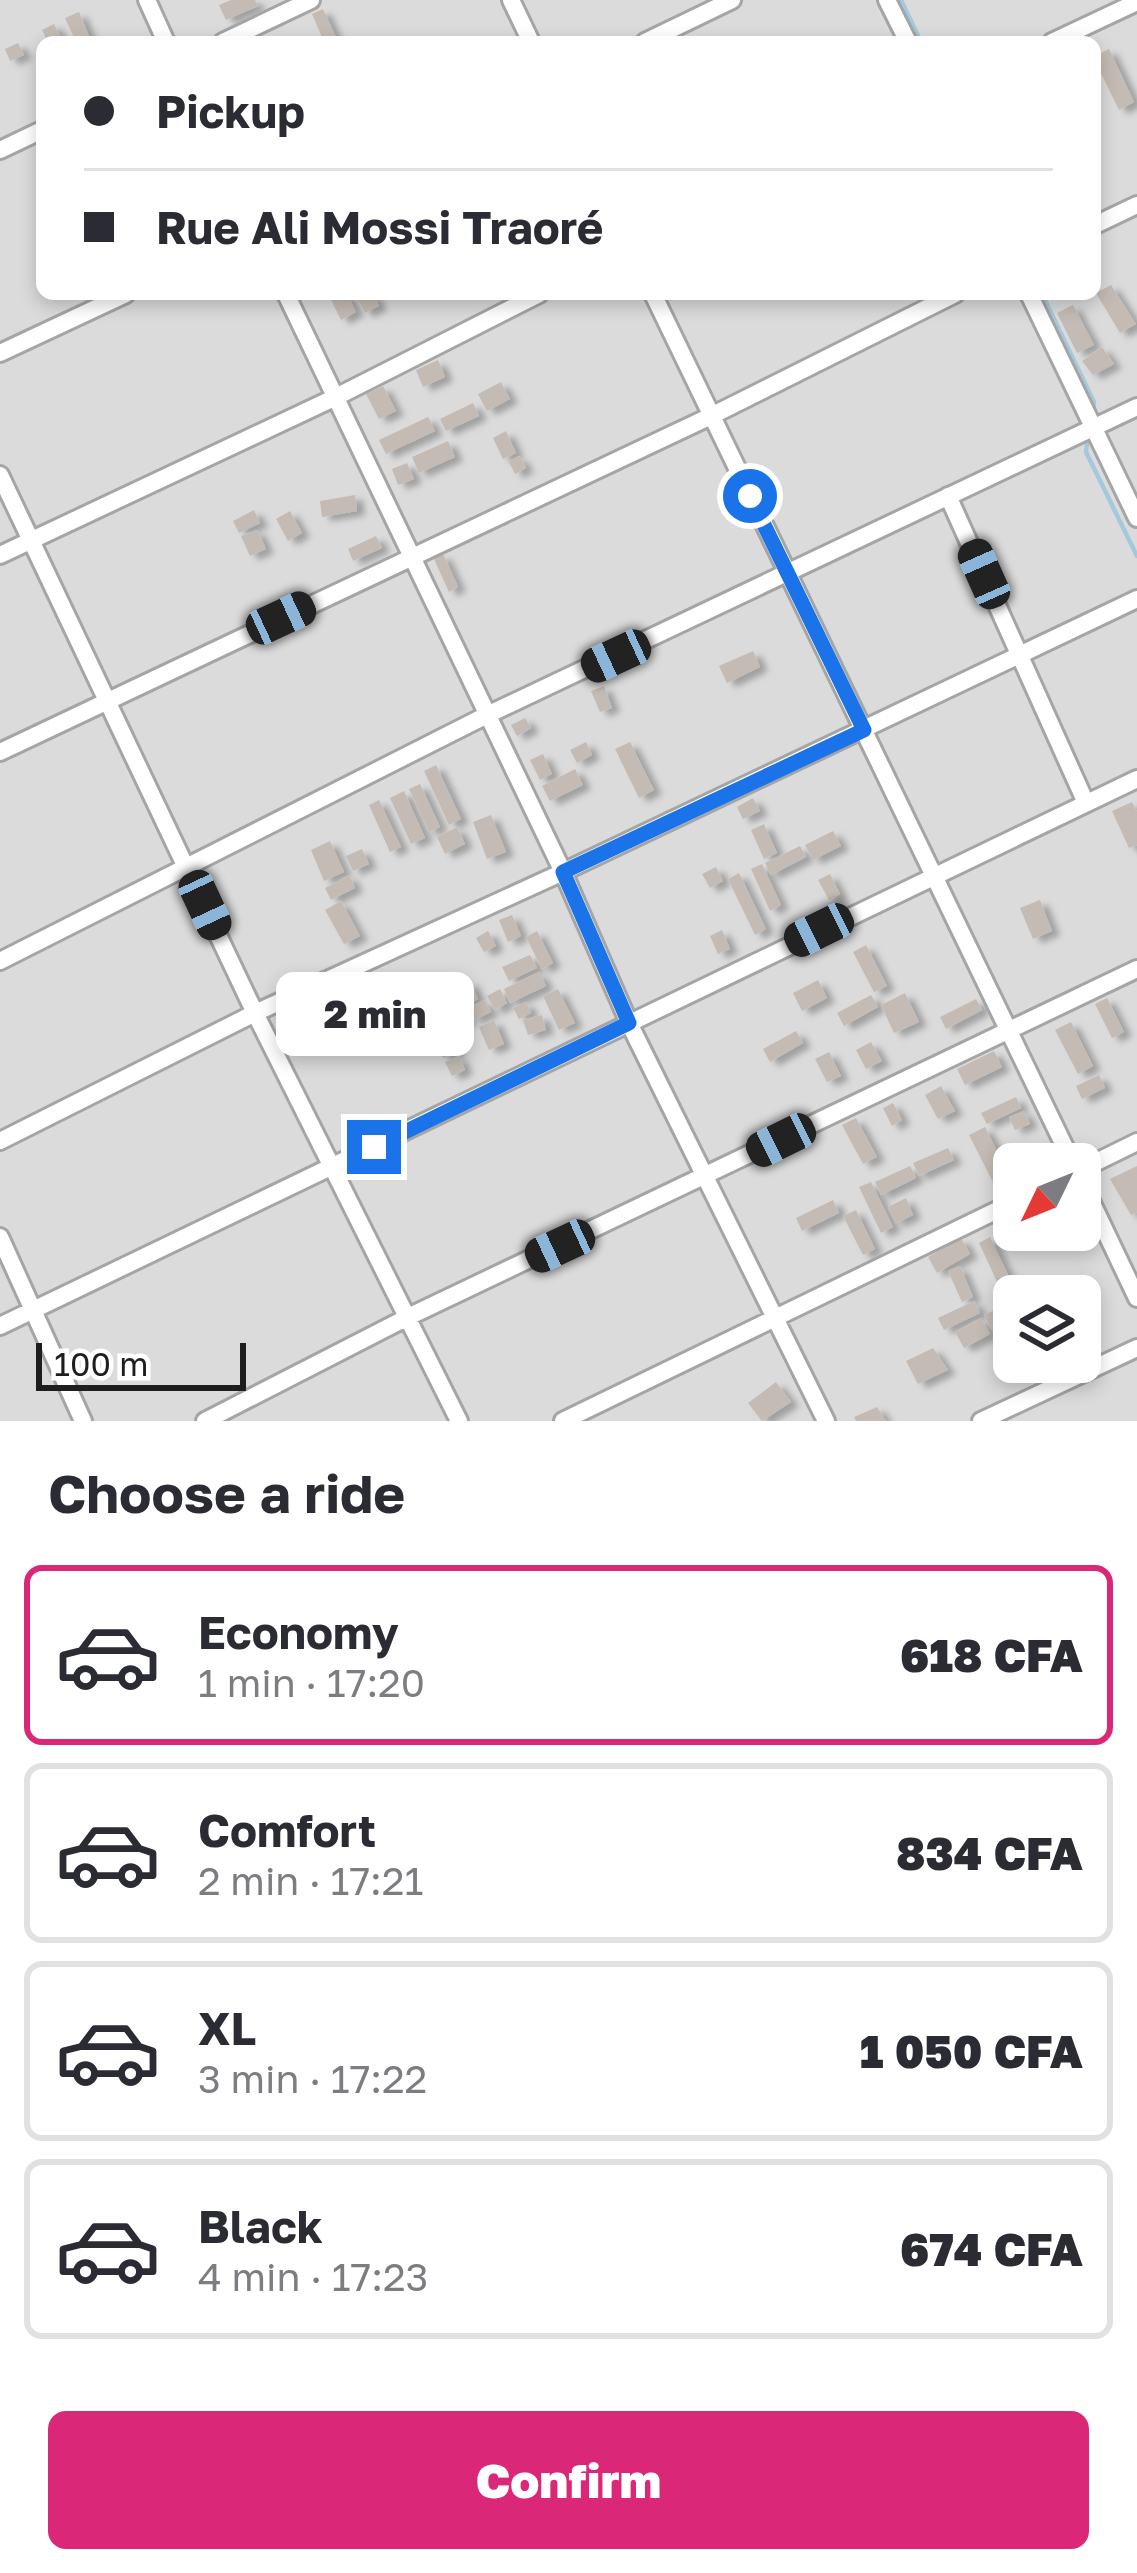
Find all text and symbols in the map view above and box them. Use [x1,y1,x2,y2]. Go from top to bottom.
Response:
text: Pickup [156,84,305,138]
text: Rue Ali Mossi Traoré [156,200,603,254]
route start [723,469,777,523]
car [953,534,1015,614]
car [241,586,321,650]
car [576,624,656,688]
car [173,865,237,945]
car [779,898,859,962]
callout: 2 min [275,973,473,1057]
text: 2 min [324,990,426,1037]
car [741,1108,821,1172]
route end [347,1120,401,1174]
north arrow [993,1143,1101,1251]
map controls [993,1143,1101,1383]
car [520,1214,600,1278]
button: layers [993,1275,1101,1383]
scale bar [36,1337,246,1390]
text: 100 m [54,1344,148,1383]
text: Choose a ride [48,1460,405,1525]
icon: car [54,1601,162,1709]
text: Economy [198,1605,399,1659]
text: 618 CFA [900,1628,1083,1682]
text: 1 min · 17:20 [198,1659,425,1706]
icon: car [54,1799,162,1907]
text: Comfort [198,1803,376,1857]
text: 834 CFA [896,1826,1083,1880]
text: 2 min · 17:21 [198,1857,423,1904]
icon: car [54,1997,162,2105]
text: XL [198,2001,256,2055]
text: 1 050 CFA [860,2024,1083,2078]
text: 3 min · 17:22 [198,2055,427,2102]
icon: car [54,2195,162,2303]
text: Black [198,2199,323,2253]
text: 674 CFA [900,2222,1083,2276]
text: 4 min · 17:23 [198,2253,428,2300]
button: Confirm [48,2411,1089,2549]

